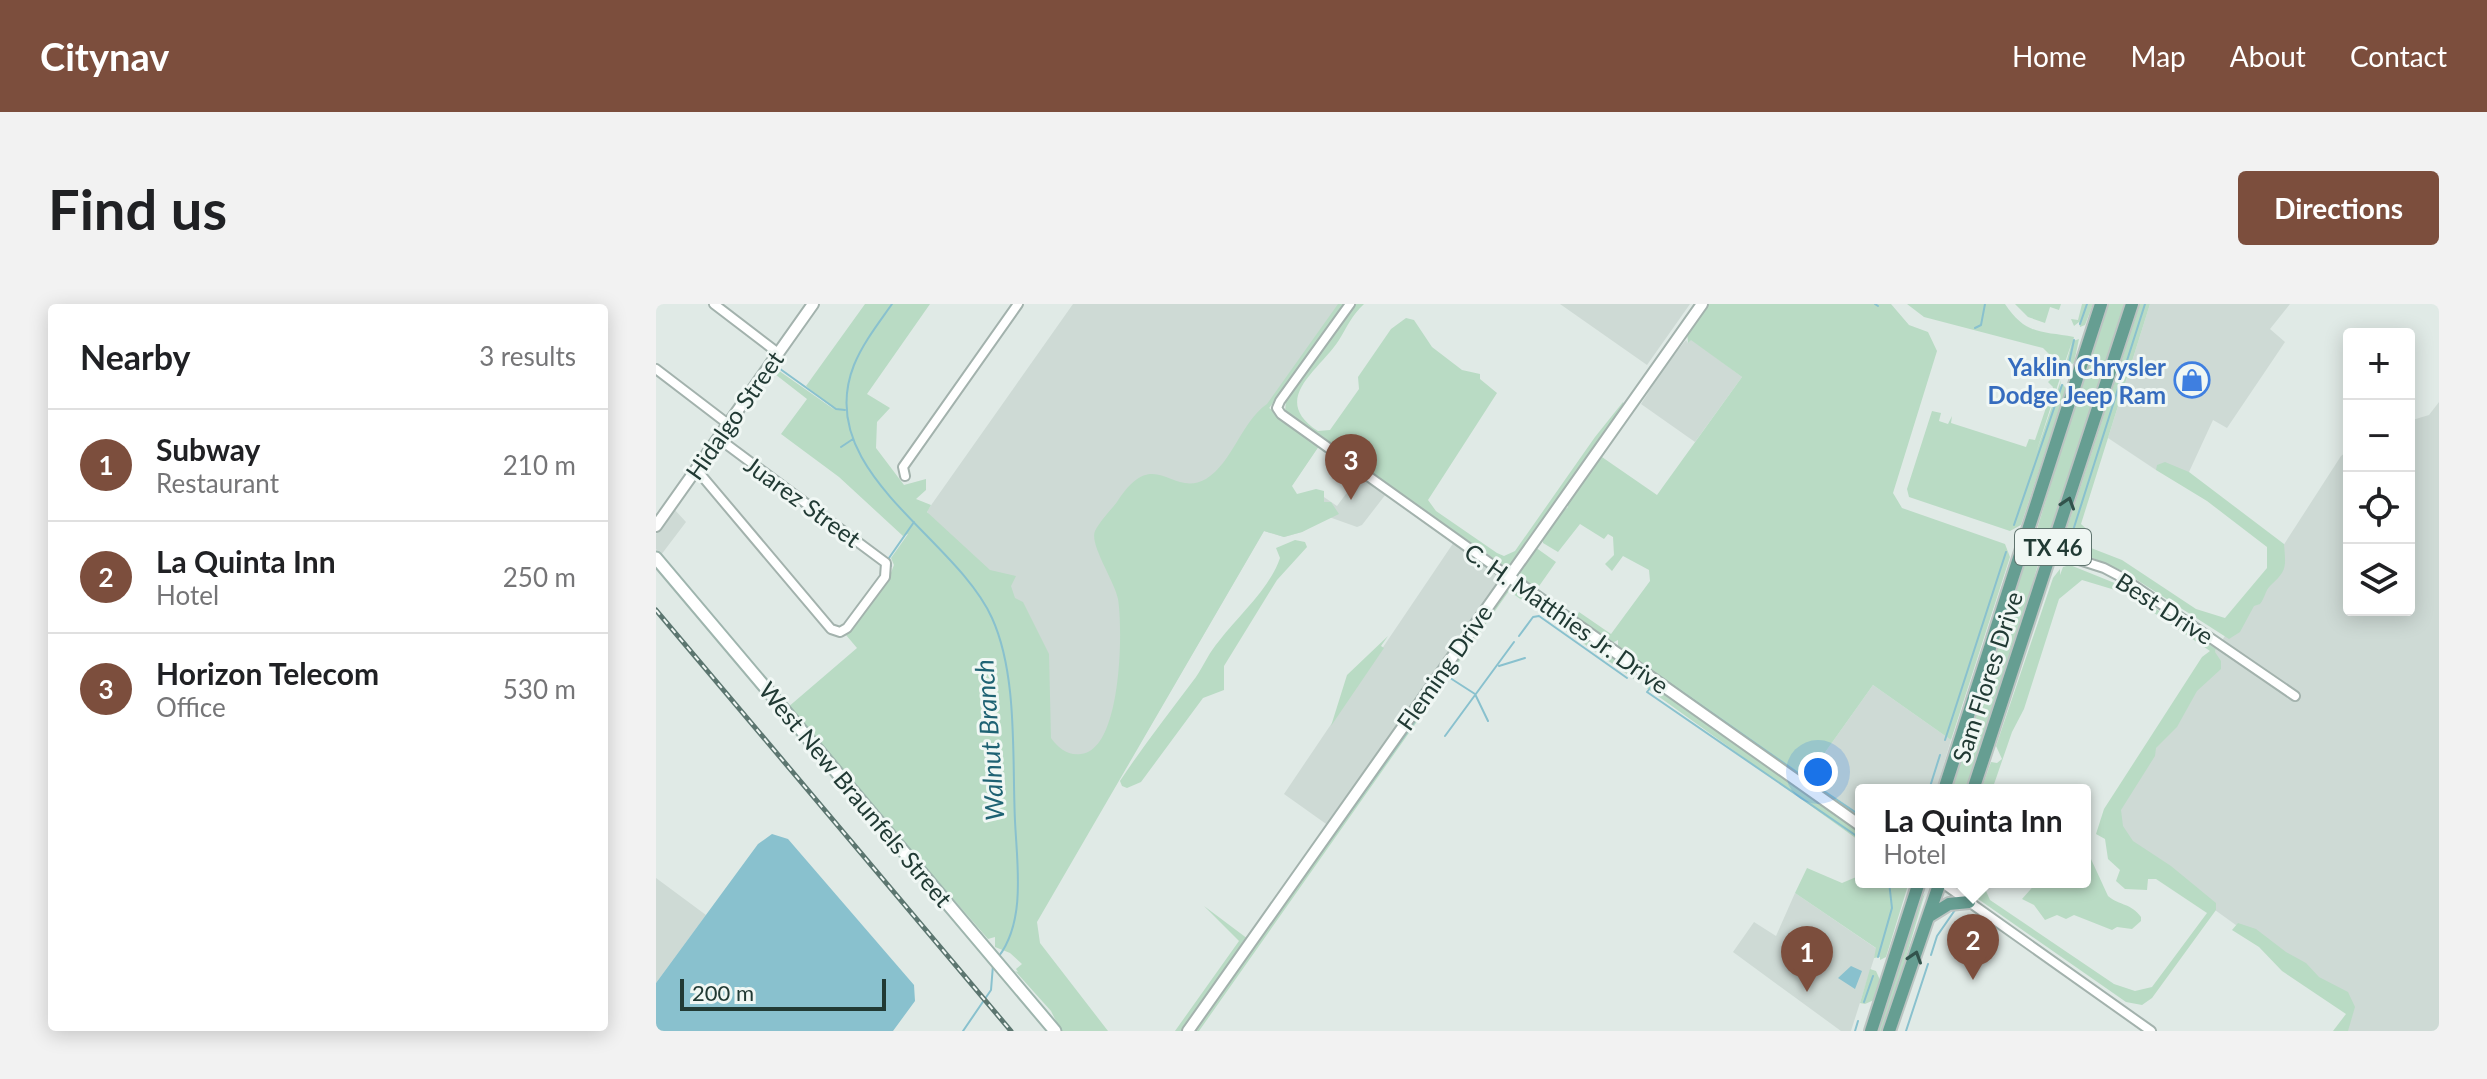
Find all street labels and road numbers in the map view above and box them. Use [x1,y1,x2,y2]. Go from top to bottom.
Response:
street label: Hidalgo Street [679,345,789,485]
street label: Juarez Street [739,449,867,553]
road number: TX 46 [2015,529,2091,565]
street label: C. H. Matthies Jr. Drive [1459,537,1675,699]
street label: Best Drive [2111,566,2219,650]
street label: Sam Flores Drive [1946,588,2028,766]
street label: Fleming Drive [1390,599,1498,735]
street label: West New Braunfels Street [753,676,959,913]

